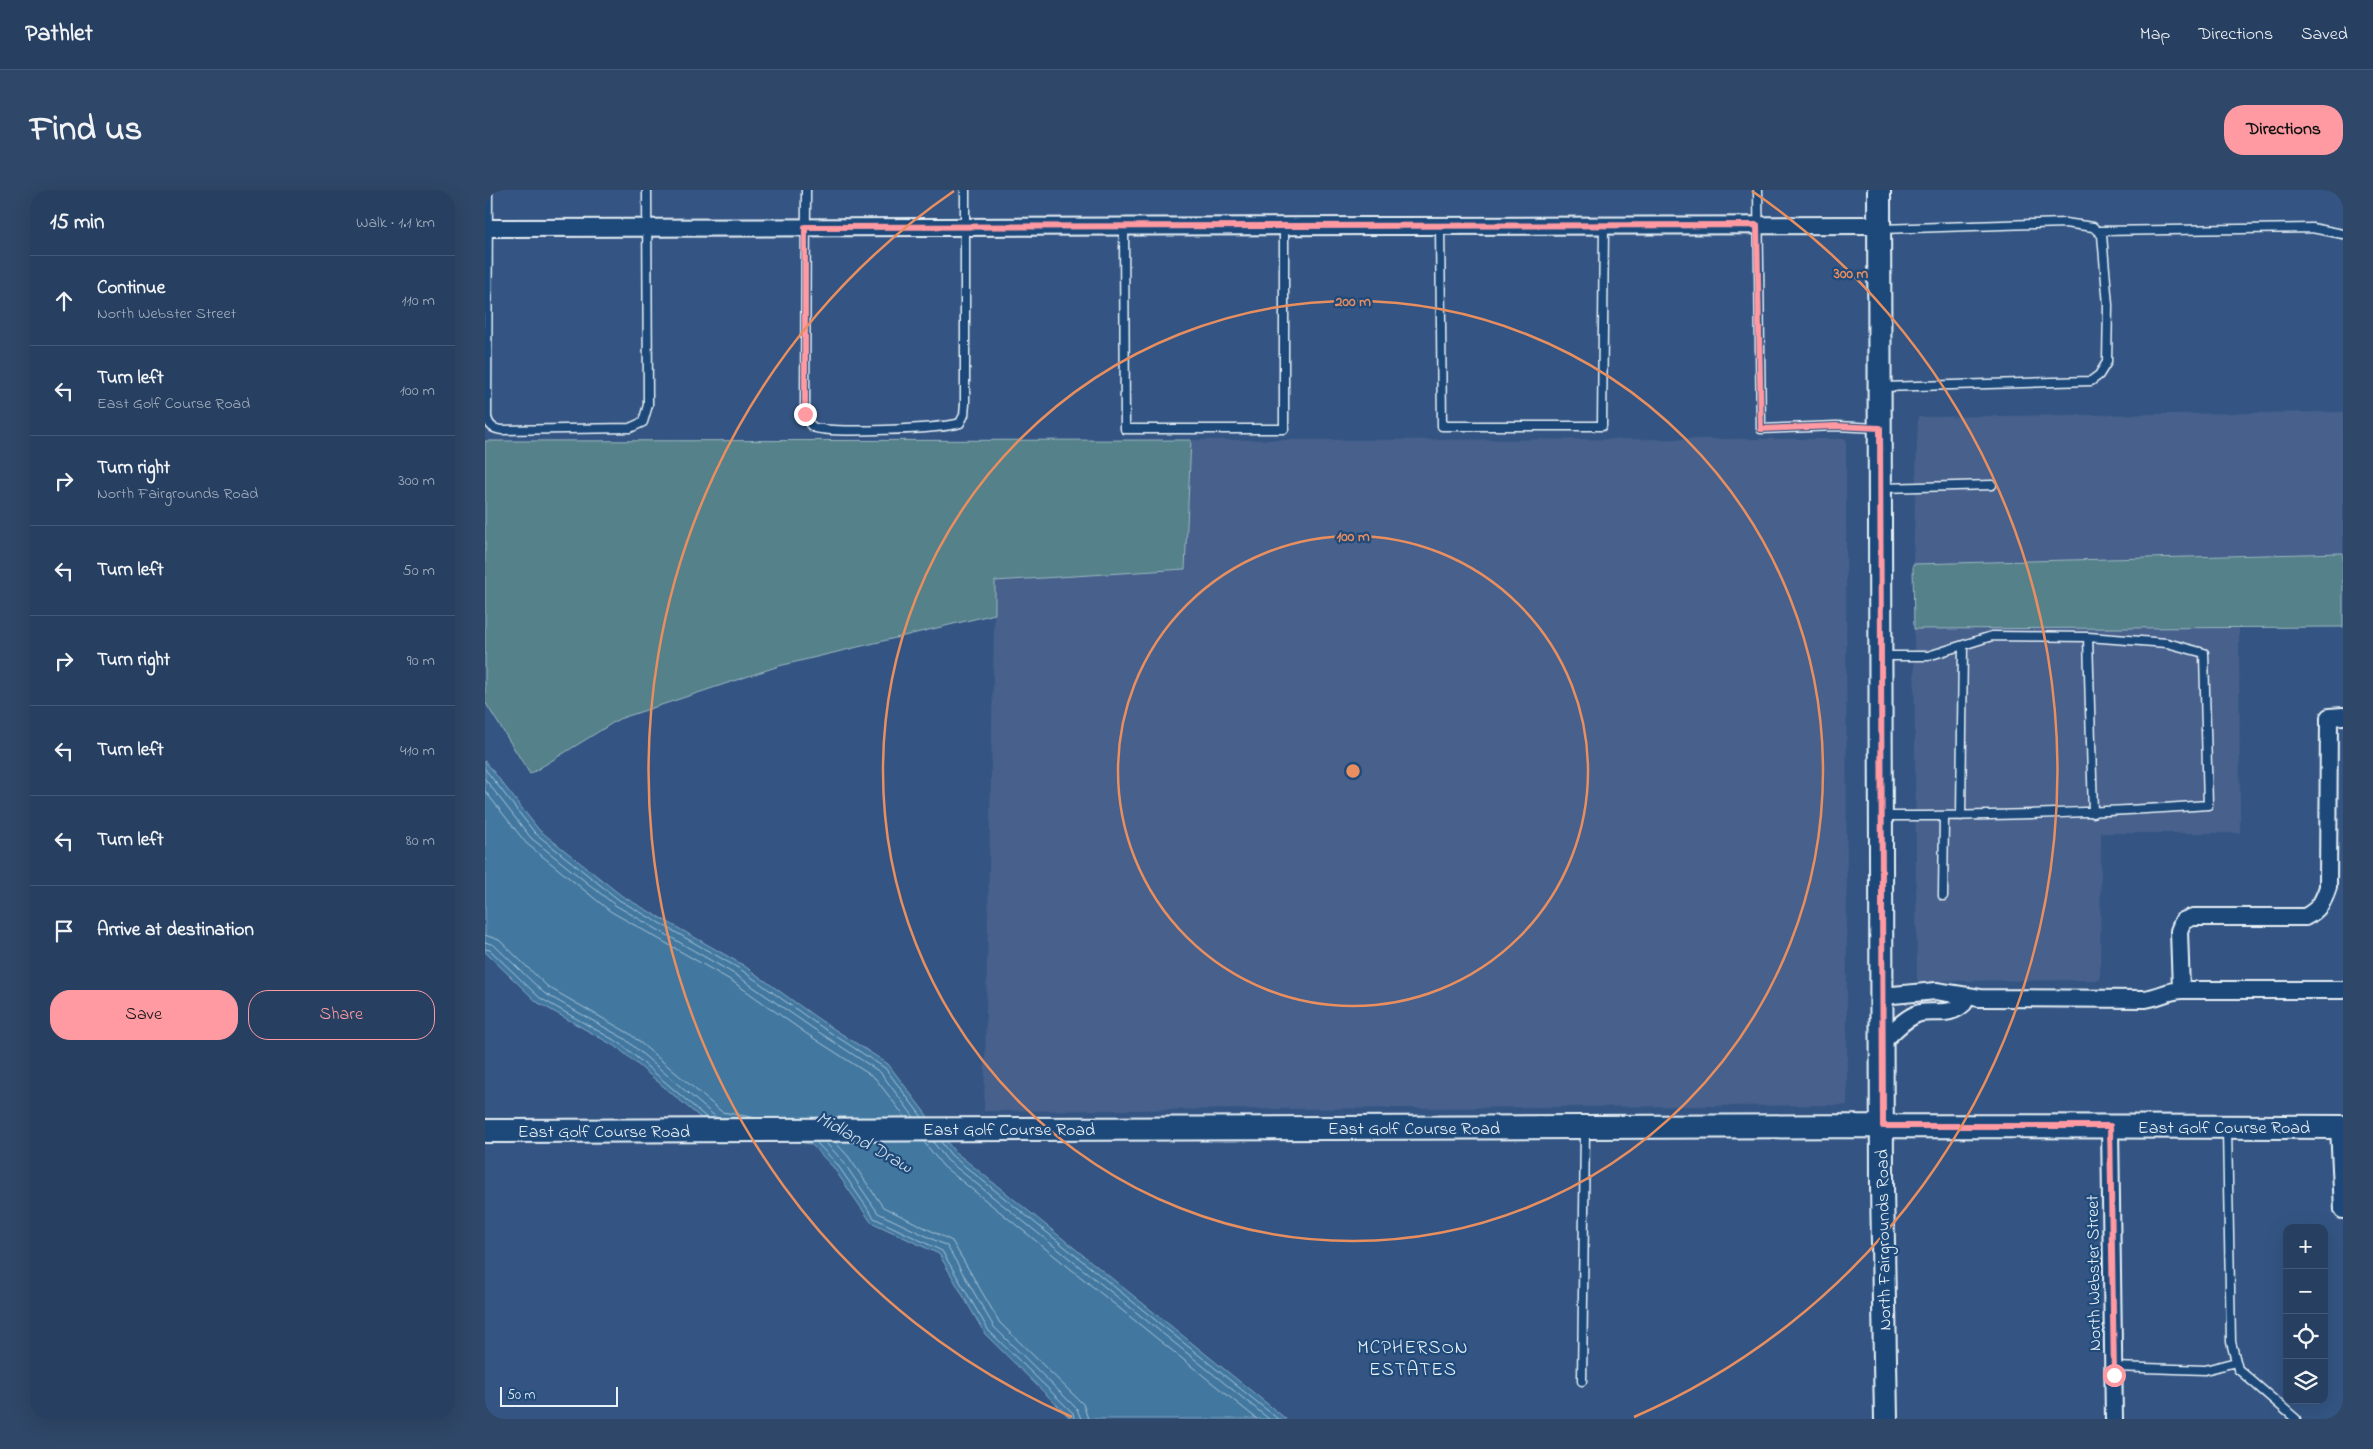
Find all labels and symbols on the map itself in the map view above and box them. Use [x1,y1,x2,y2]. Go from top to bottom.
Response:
text: 300 m [1833,263,1869,285]
text: 200 m [1334,291,1371,313]
route end [794,403,817,426]
text: 100 m [1336,526,1370,548]
centre of rings [1344,762,1362,780]
water label: Midland Draw [811,1106,917,1181]
street label: East Golf Course Road [2138,1116,2310,1142]
street label: East Golf Course Road [1328,1117,1500,1143]
street label: East Golf Course Road [923,1118,1095,1144]
street label: East Golf Course Road [518,1120,690,1146]
street label: North Fairgrounds Road [1870,1149,1901,1331]
street label: North Webster Street [2081,1195,2109,1351]
district label: MCPHERSON ESTATES [1357,1335,1469,1384]
route start [2103,1364,2126,1387]
scale bar [500,1384,617,1407]

